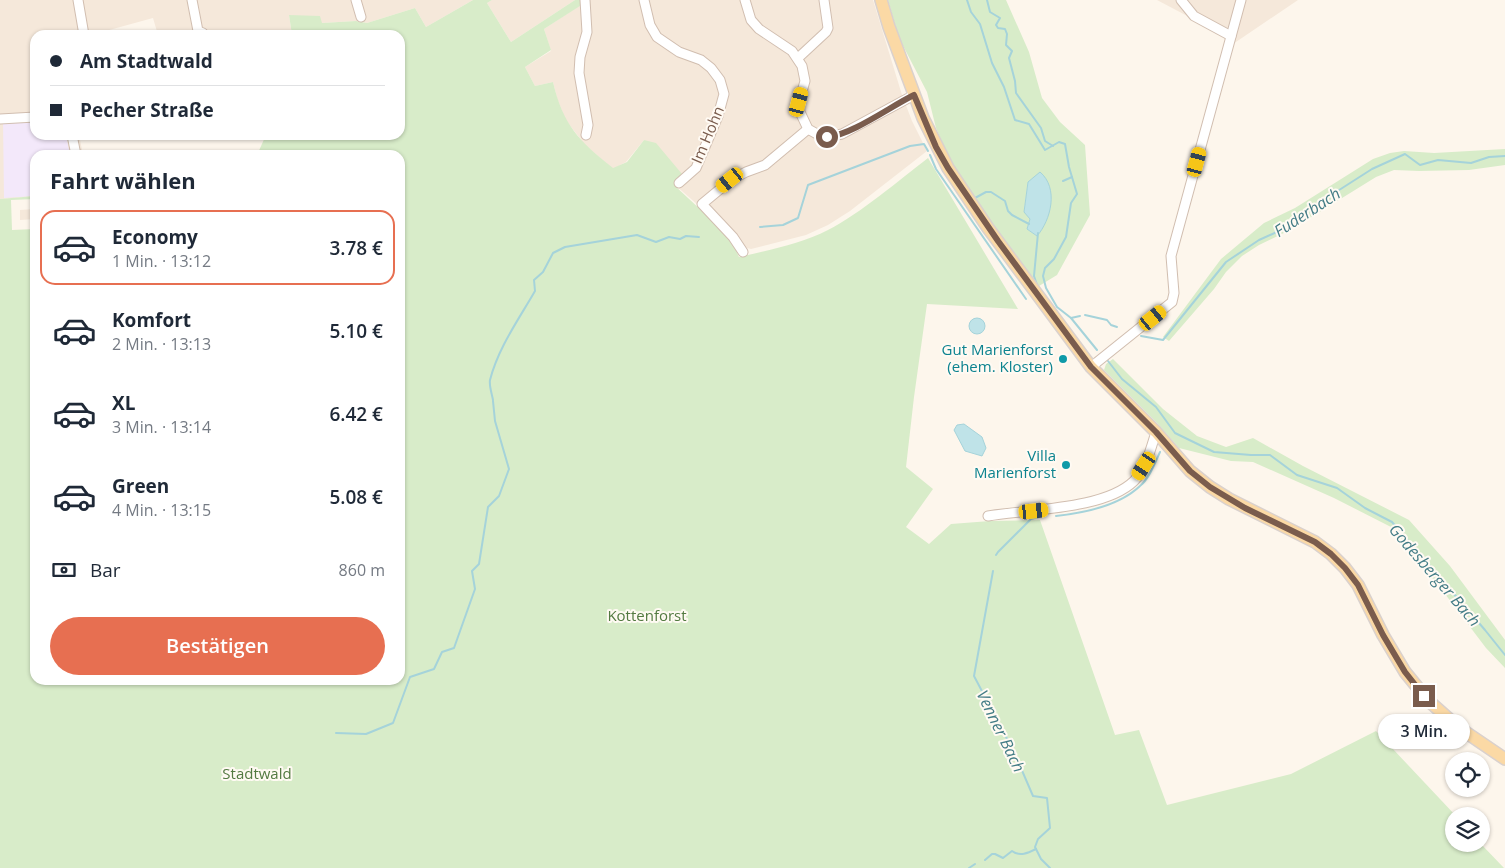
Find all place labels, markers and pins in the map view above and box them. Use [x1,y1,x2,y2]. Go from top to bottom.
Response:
place label: Gut Marienforst (ehem. Kloster) [942,339,1053,376]
marker: Gut Marienforst (ehem. Kloster) [1057,353,1069,365]
place label: Villa Marienforst [974,445,1056,482]
marker: Villa Marienforst [1060,459,1072,471]

